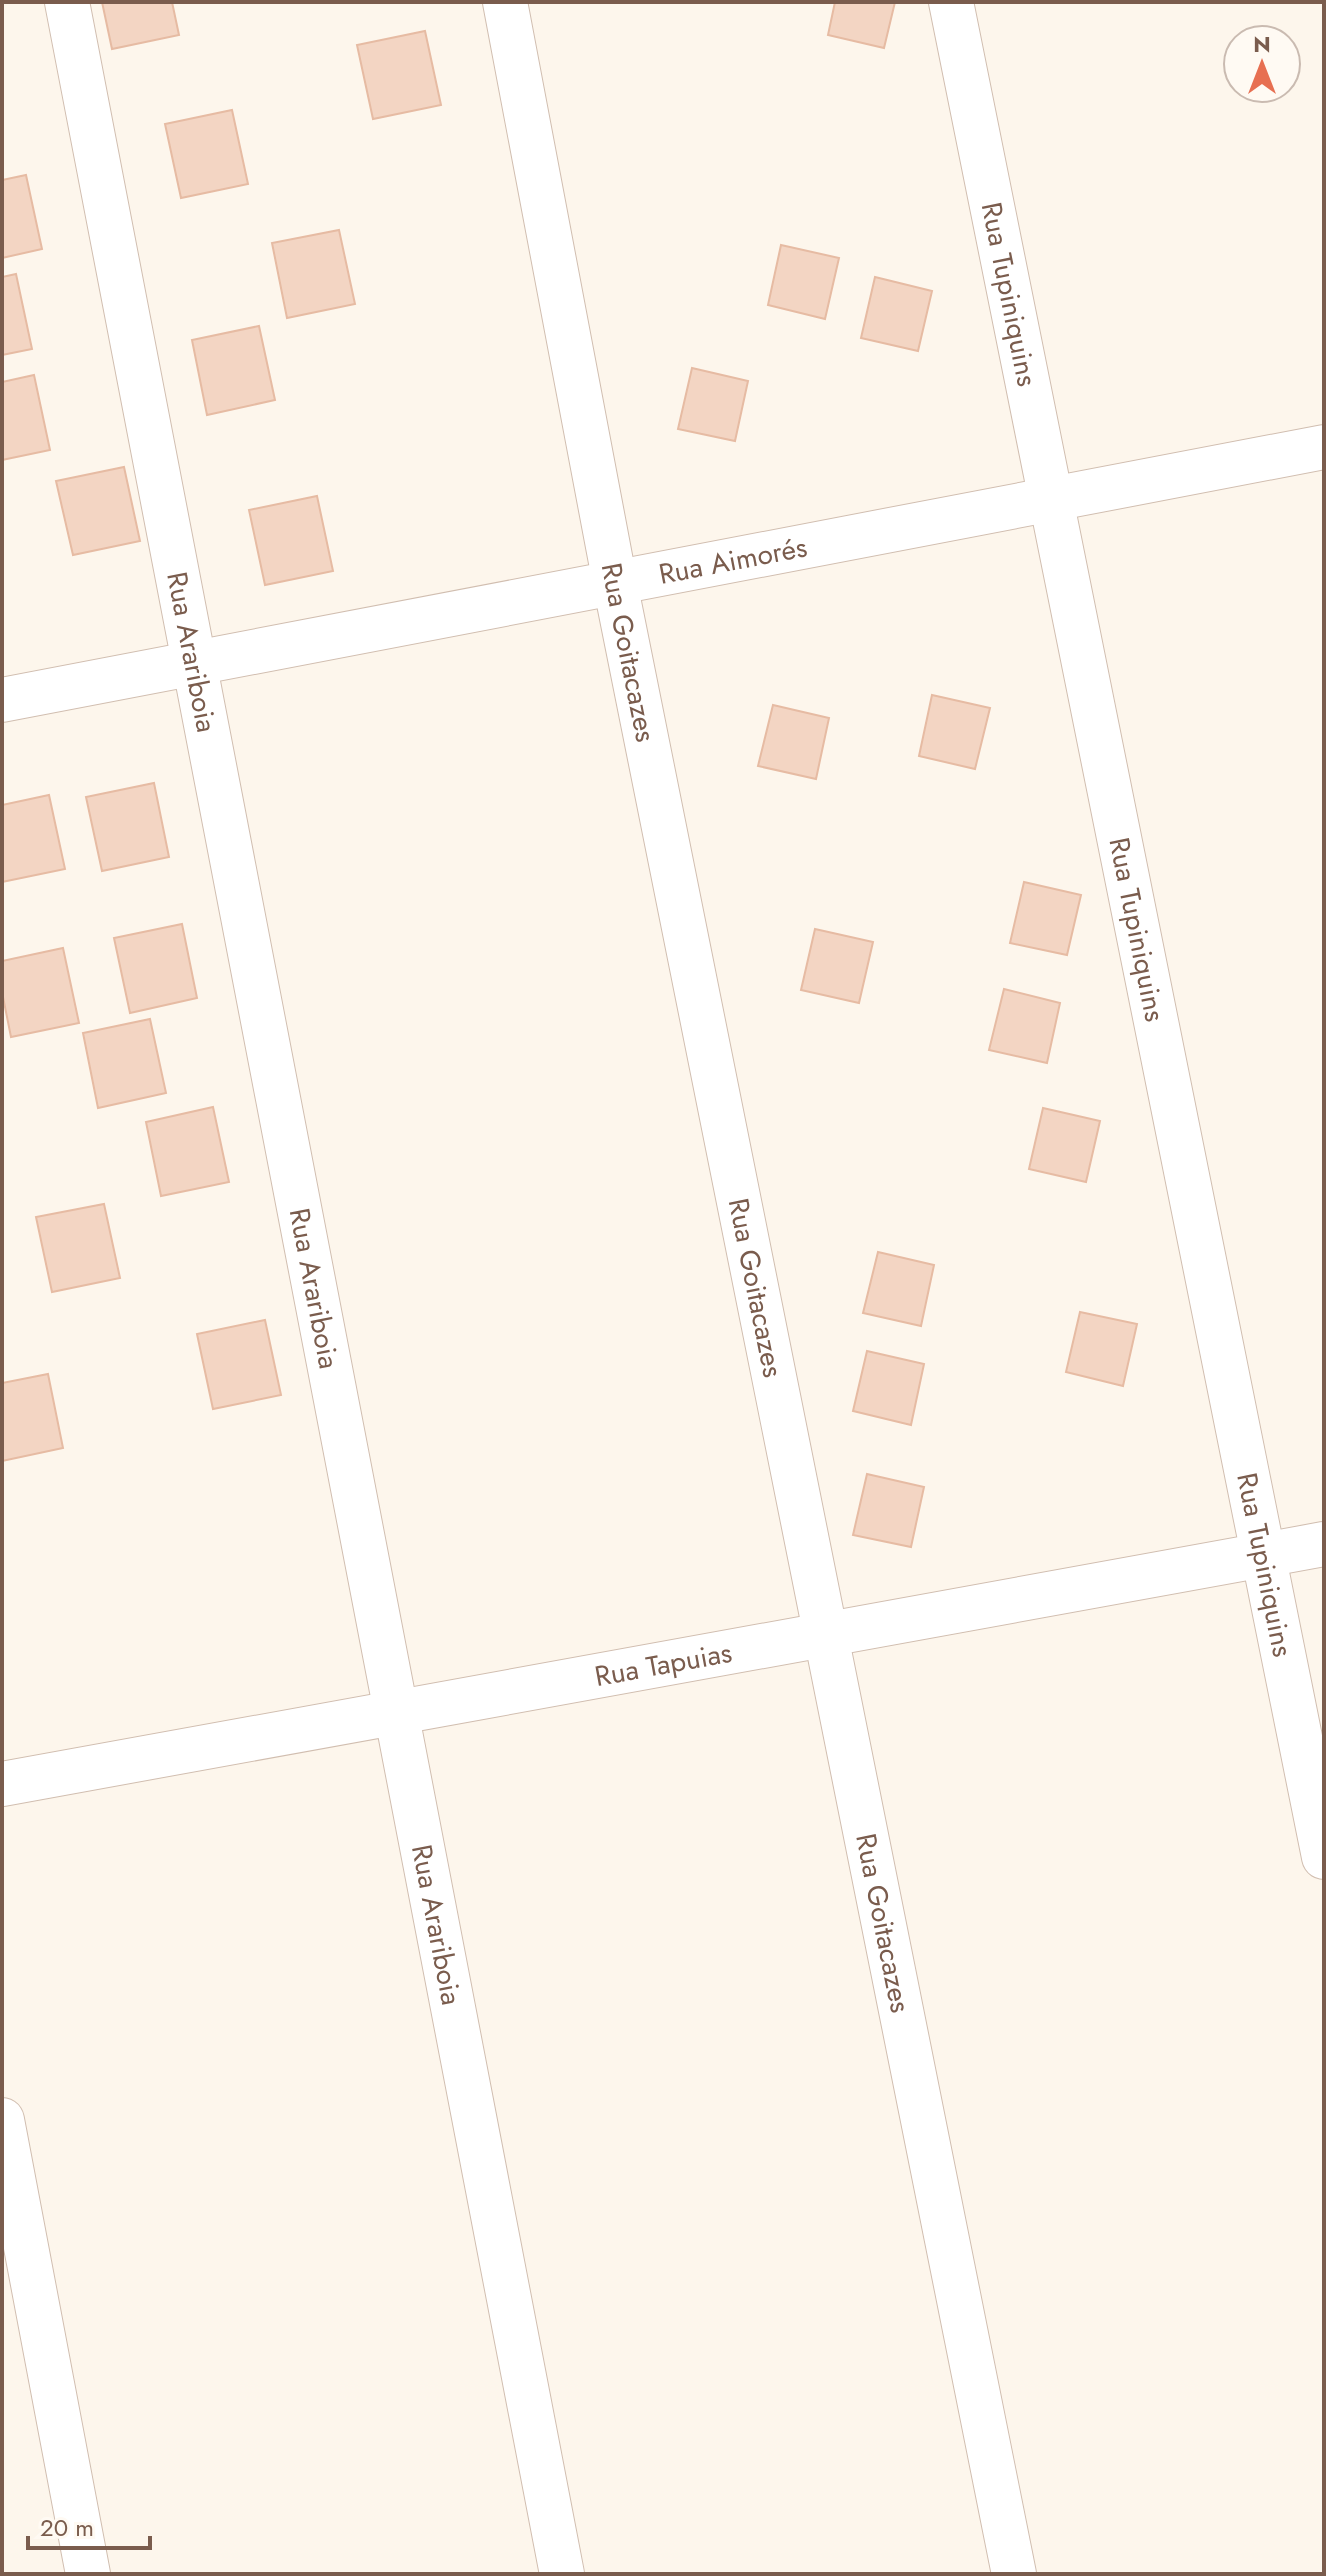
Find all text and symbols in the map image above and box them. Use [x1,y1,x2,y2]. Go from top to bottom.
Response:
north arrow [1222,24,1302,104]
text: N [1253,28,1271,60]
street label: Rua Tupiniquins [971,199,1048,390]
street label: Rua Aimorés [655,526,810,595]
street label: Rua Goitacazes [591,559,666,746]
street label: Rua Arariboia [156,568,227,736]
street label: Rua Tupiniquins [1098,834,1176,1025]
street label: Rua Goitacazes [718,1195,794,1381]
street label: Rua Arariboia [279,1205,350,1372]
street label: Rua Tupiniquins [1226,1469,1303,1660]
street label: Rua Tapuias [591,1632,735,1697]
street label: Rua Goitacazes [845,1830,921,2016]
street label: Rua Arariboia [401,1841,472,2009]
scale bar [28,2500,150,2550]
text: 20 m [40,2510,94,2545]

